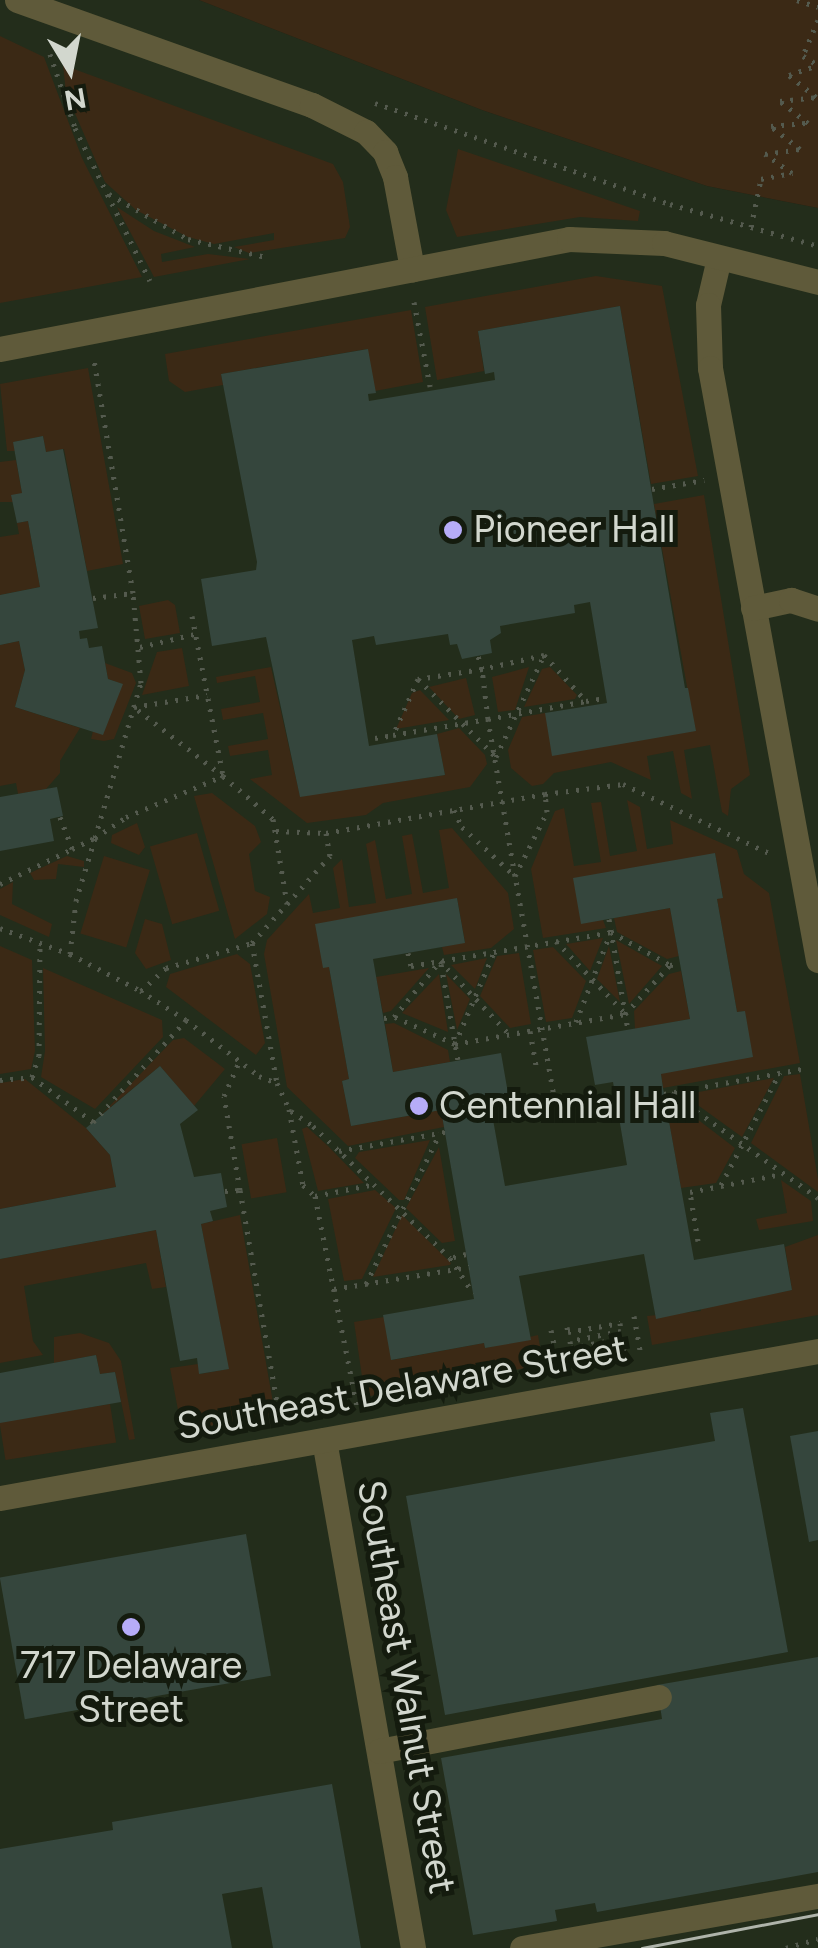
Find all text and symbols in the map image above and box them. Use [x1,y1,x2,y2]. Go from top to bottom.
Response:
north arrow [20,20,120,120]
text: N [62,81,89,118]
place label: Pioneer Hall [473,507,675,553]
marker: Pioneer Hall [442,519,464,541]
place label: Centennial Hall [439,1083,696,1129]
marker: Centennial Hall [408,1095,430,1117]
street label: Southeast Delaware Street [173,1326,631,1450]
street label: Southeast Walnut Street [347,1477,465,1897]
marker: 717 Delaware Street [120,1616,142,1638]
place label: 717 Delaware Street [20,1643,242,1732]

